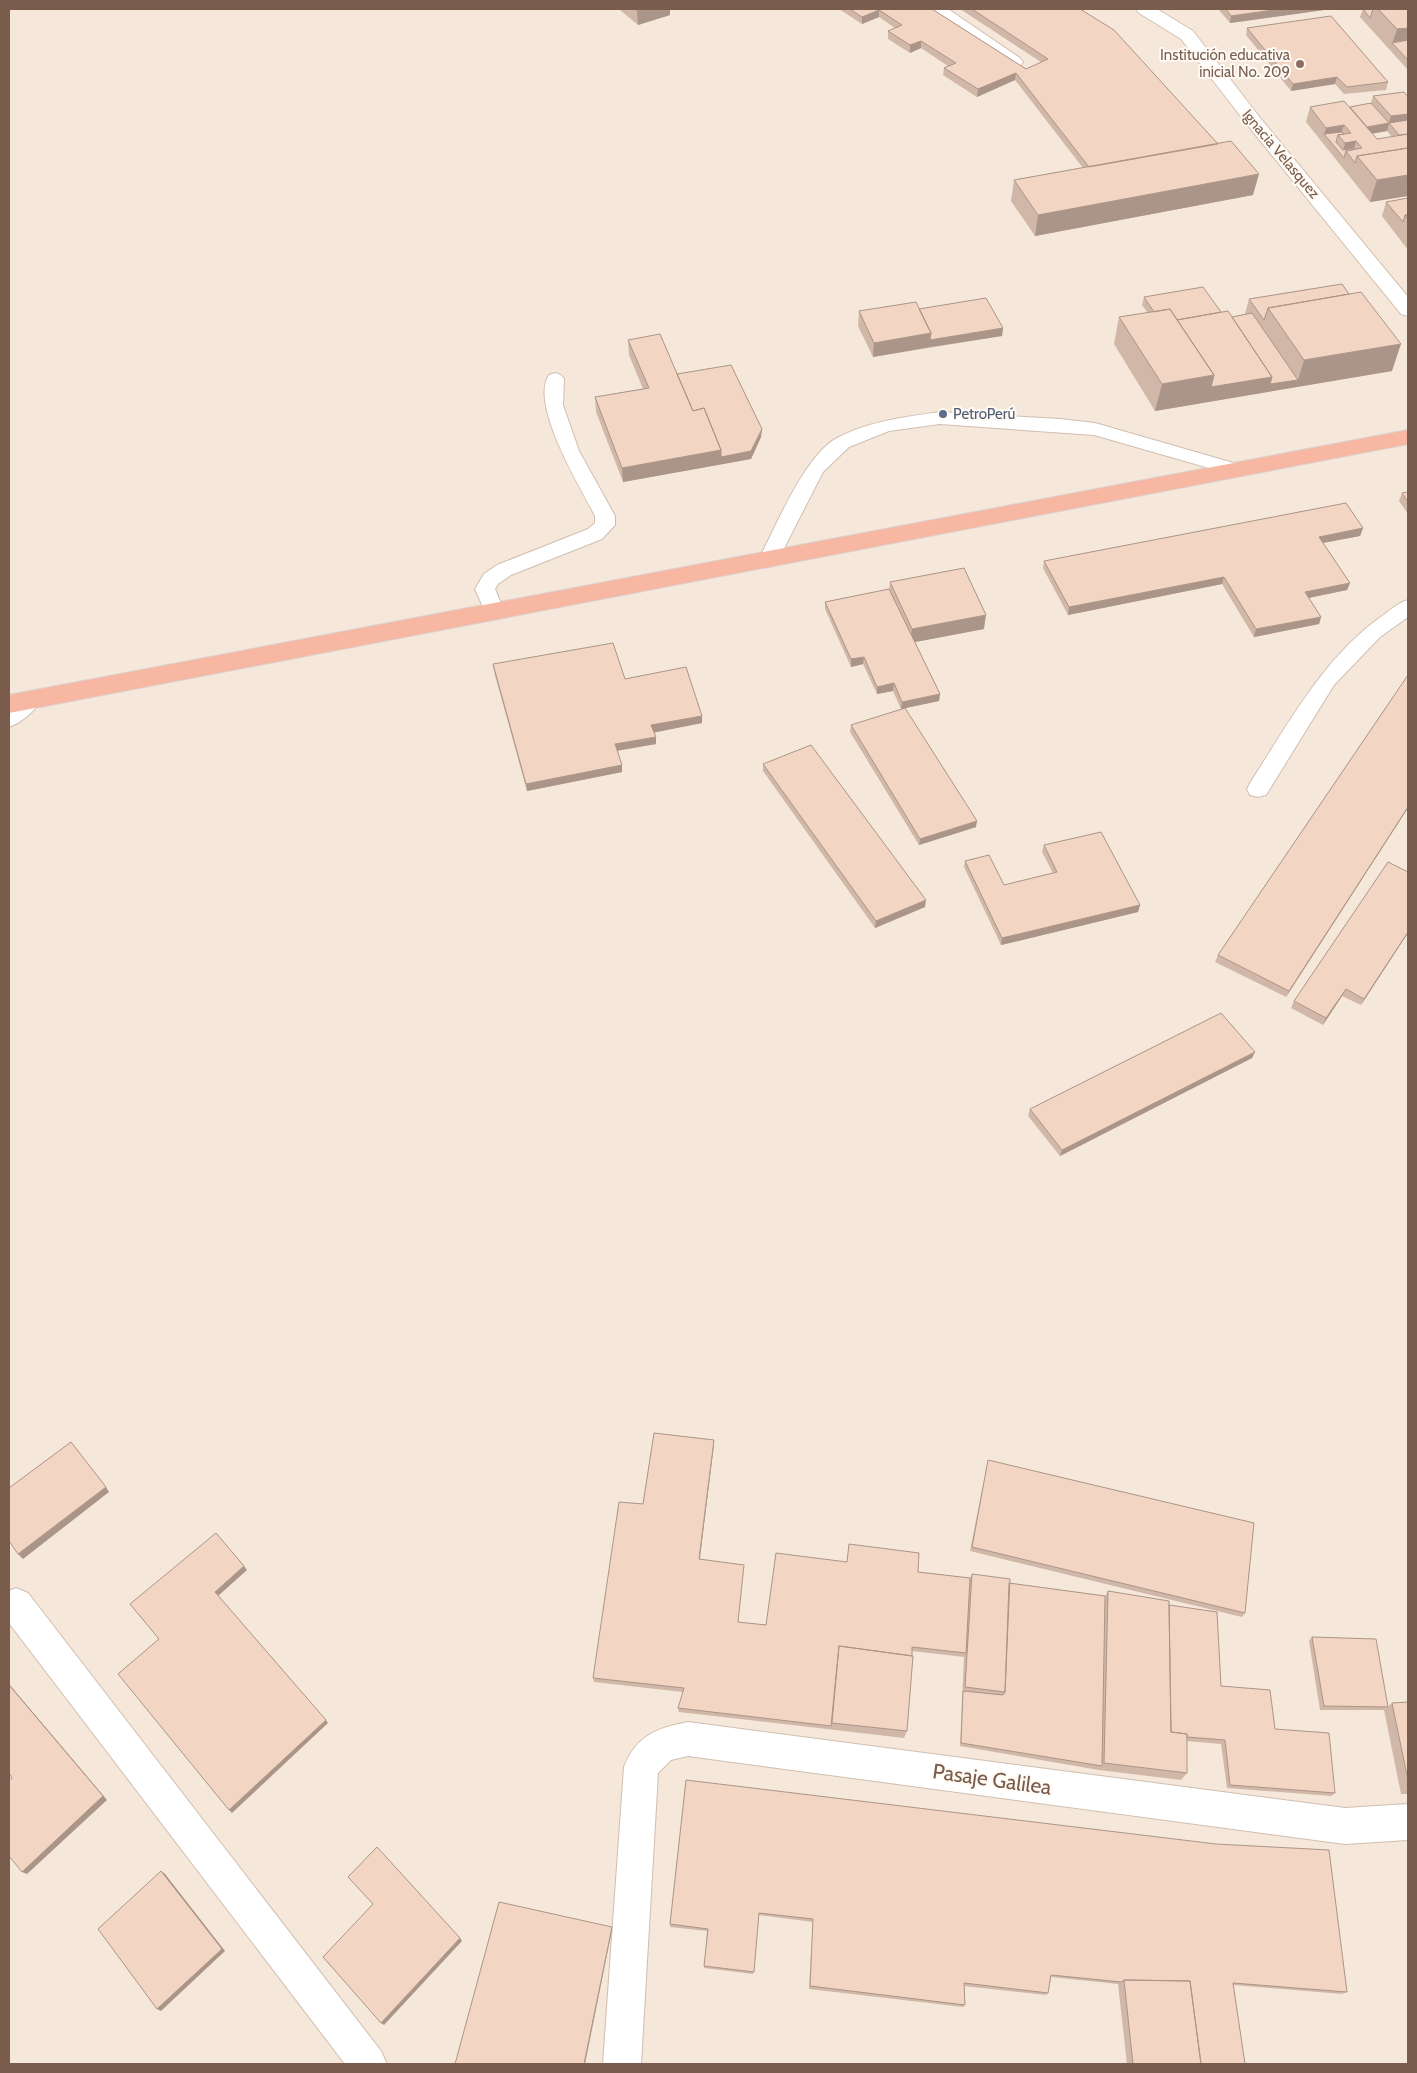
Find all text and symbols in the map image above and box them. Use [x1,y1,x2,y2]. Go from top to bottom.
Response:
place label: Institución educativa inicial No. 209 [1160,46,1291,81]
marker: Institución educativa inicial No. 209 [1294,58,1306,70]
street label: Ignacia Velasquez [1238,106,1324,202]
place label: PetroPerú [953,405,1015,423]
marker: PetroPerú [937,408,949,420]
street label: Pasaje Galilea [931,1758,1053,1801]

